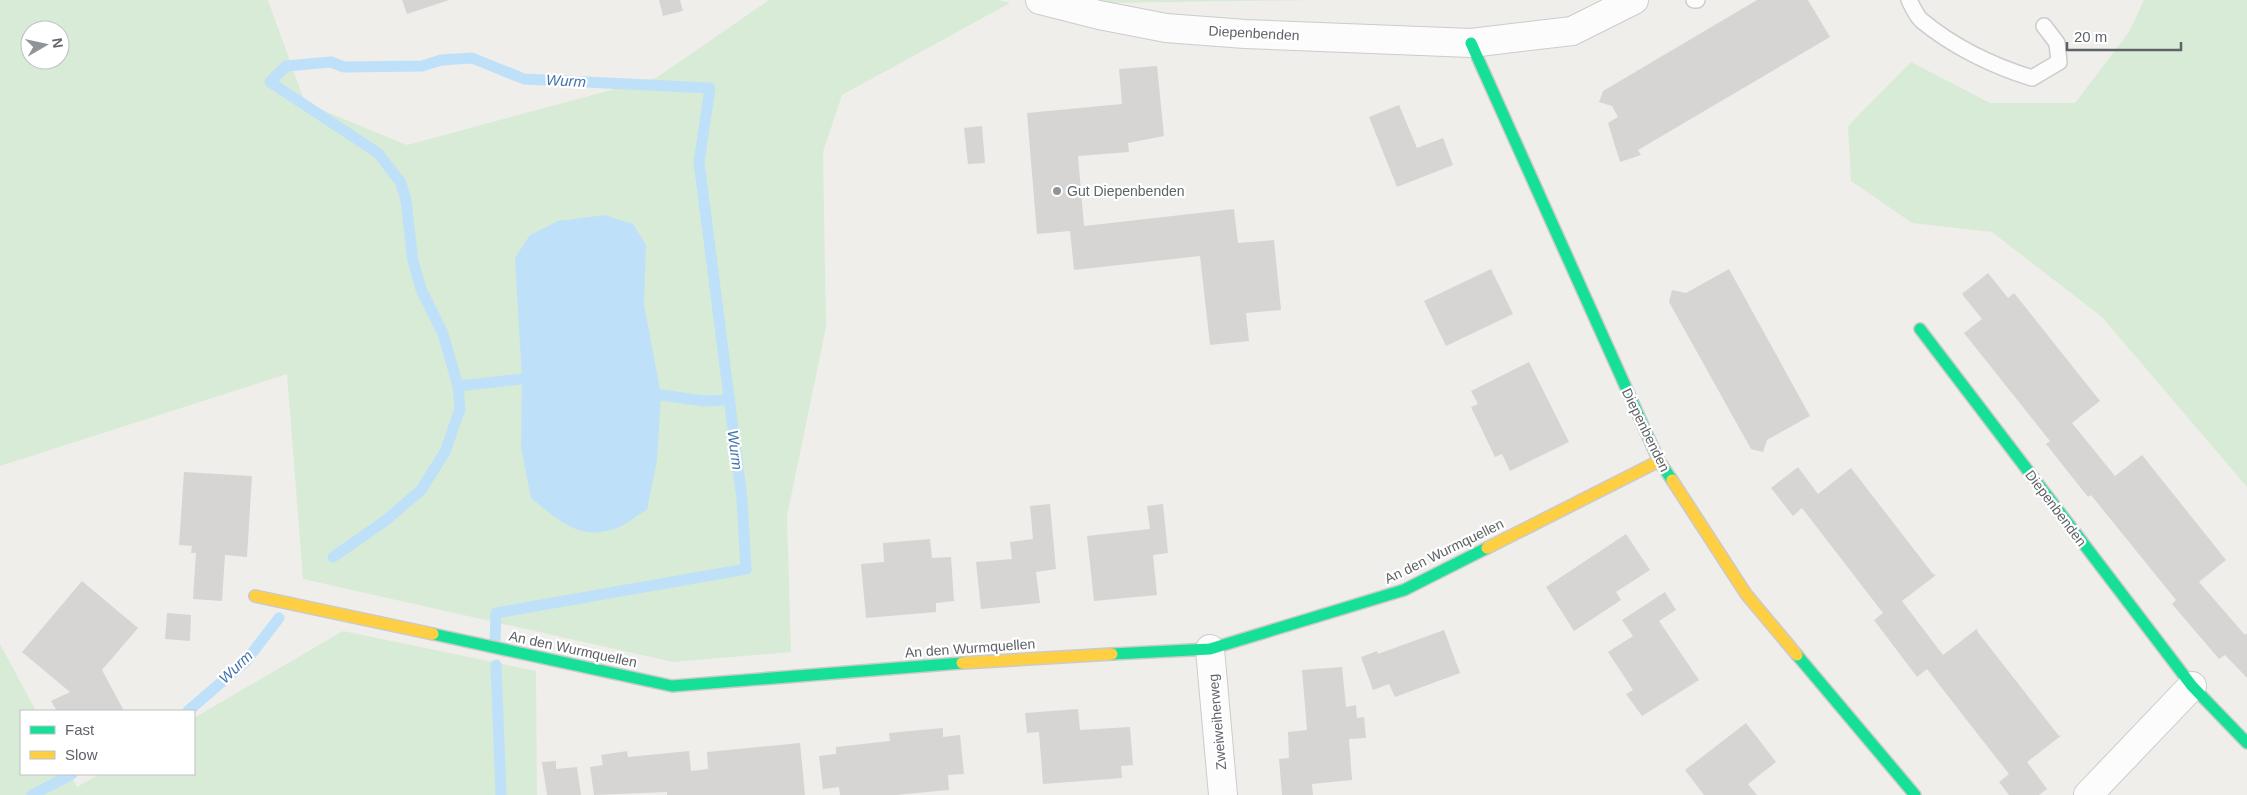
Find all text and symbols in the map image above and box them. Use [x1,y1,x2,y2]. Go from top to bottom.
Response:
north arrow [20,20,70,70]
scale bar [2067,20,2181,52]
street label: Diepenbenden [1208,23,1300,43]
text: 20 m [2074,28,2107,45]
text: N [49,37,67,49]
water label: Wurm [546,71,586,90]
place label: Gut Diepenbenden [1067,183,1185,199]
marker: Gut Diepenbenden [1051,185,1063,197]
street label: Diepenbenden [1619,386,1673,474]
water label: Wurm [725,429,746,471]
street label: Diepenbenden [2022,467,2090,549]
street label: An den Wurmquellen [1382,515,1506,587]
street label: An den Wurmquellen [508,628,638,670]
street label: An den Wurmquellen [904,635,1036,661]
water label: Wurm [215,647,256,687]
street label: Zweiweiherweg [1205,673,1229,771]
legend [20,710,195,775]
text: Fast [65,721,95,738]
text: Slow [65,746,98,763]

